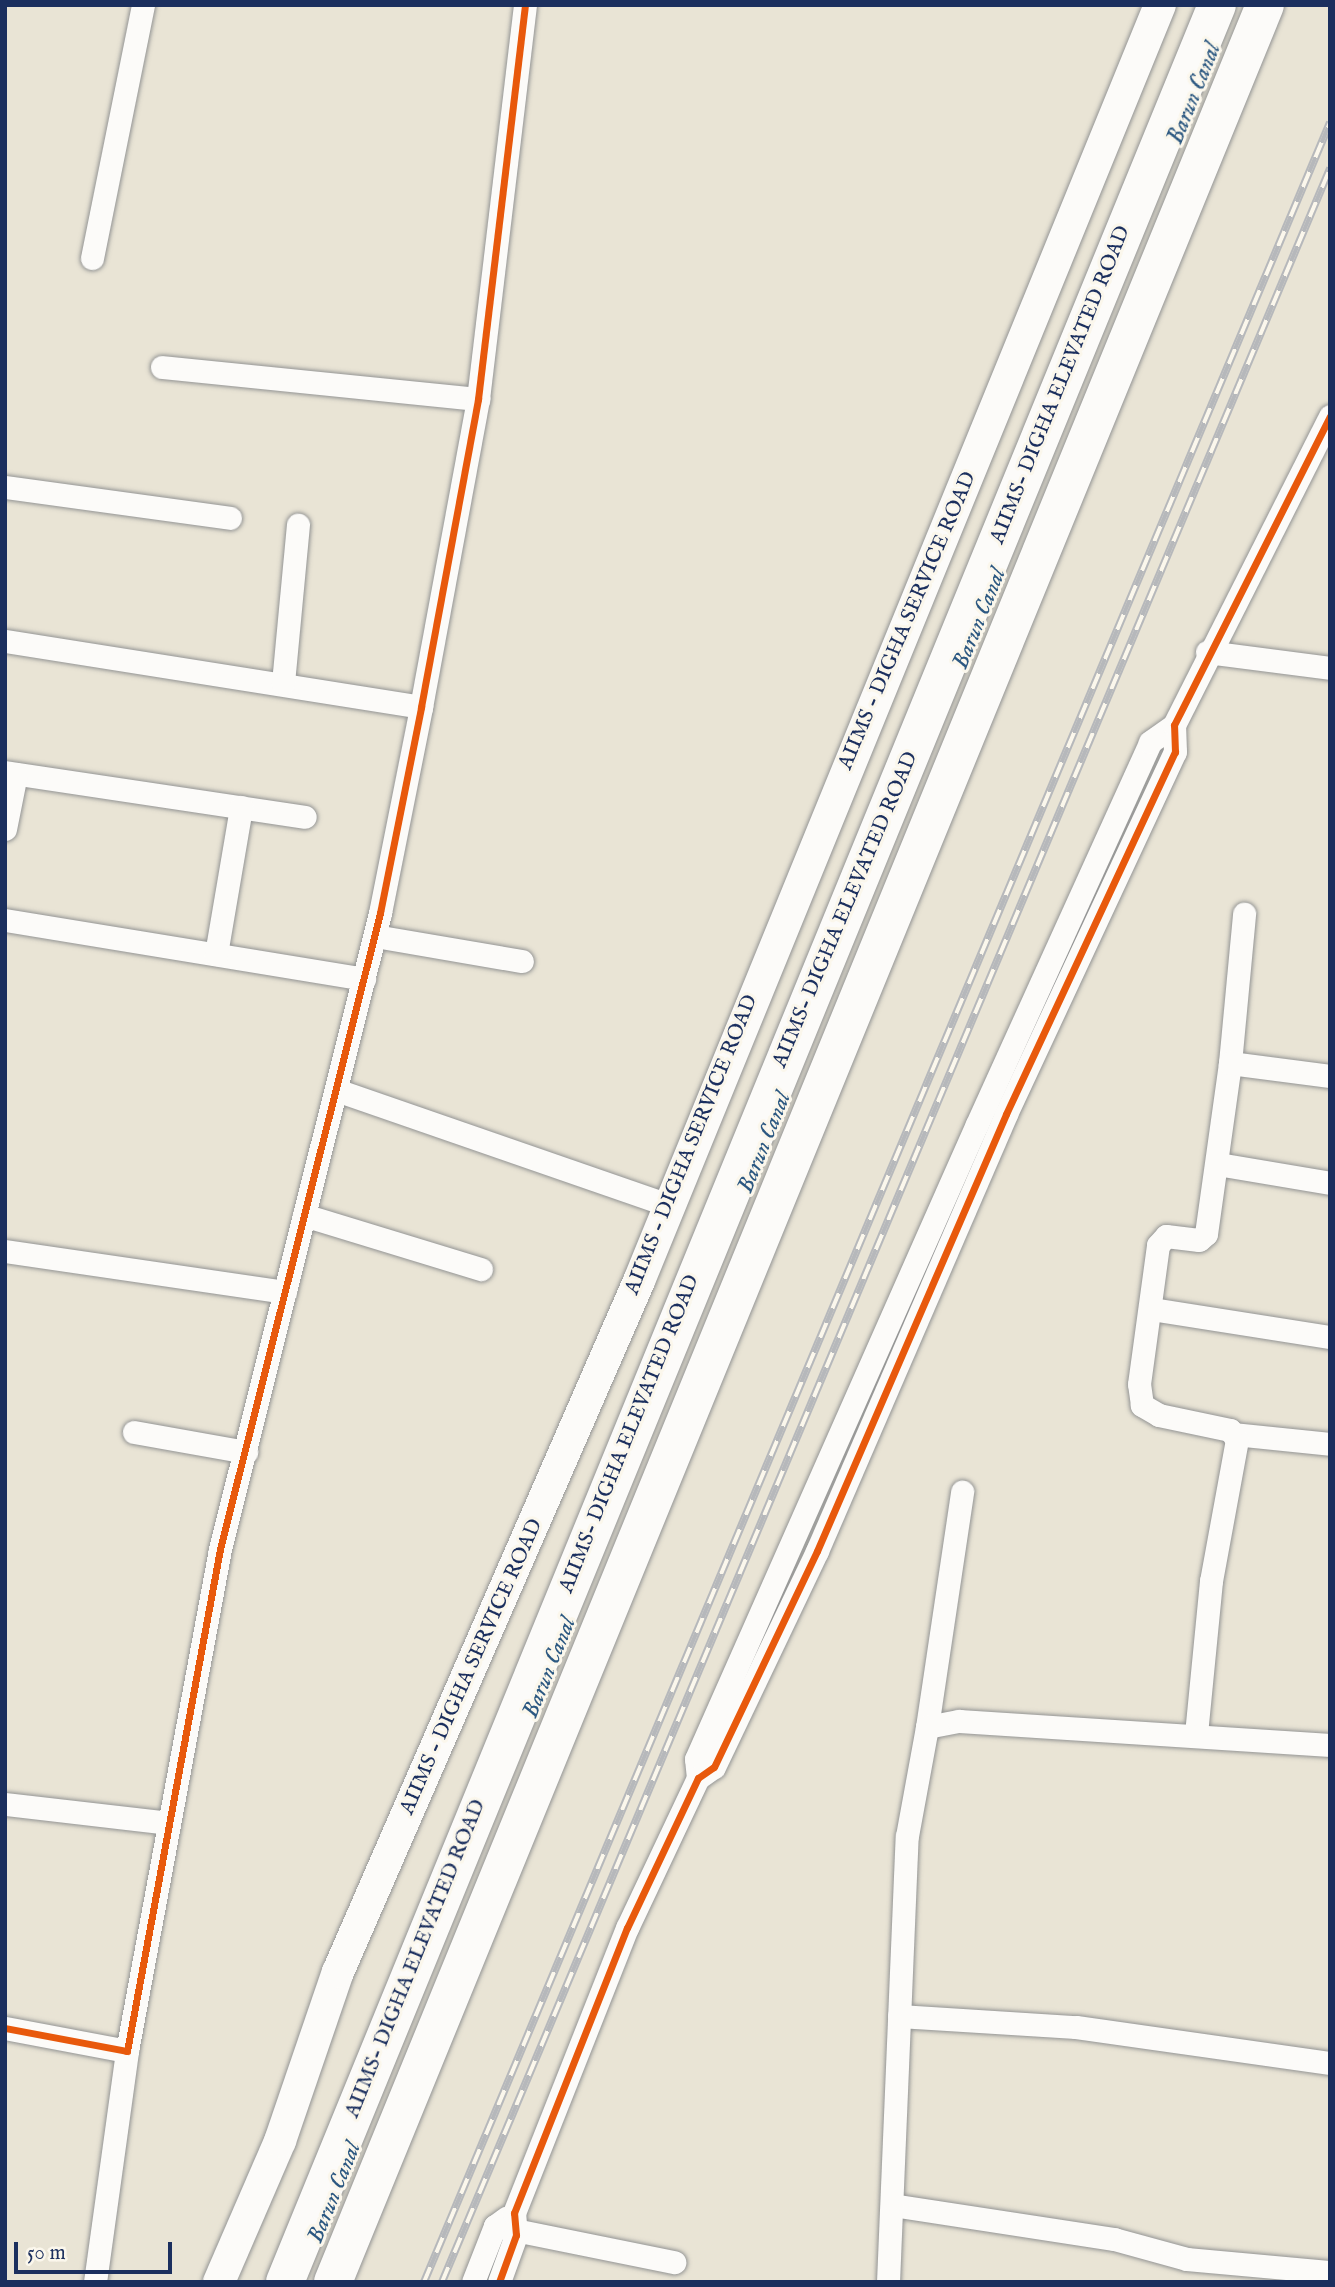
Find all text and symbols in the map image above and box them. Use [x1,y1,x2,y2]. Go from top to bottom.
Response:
water label: Barun Canal [1162,39,1228,149]
street label: AIIMS- DIGHA ELEVATED ROAD [985,222,1137,548]
street label: AIIMS - DIGHA SERVICE ROAD [834,468,982,774]
water label: Barun Canal [947,564,1013,674]
street label: AIIMS- DIGHA ELEVATED ROAD [768,748,924,1072]
street label: AIIMS - DIGHA SERVICE ROAD [620,991,764,1299]
water label: Barun Canal [732,1088,798,1198]
street label: AIIMS- DIGHA ELEVATED ROAD [554,1271,706,1597]
street label: AIIMS - DIGHA SERVICE ROAD [395,1515,549,1819]
water label: Barun Canal [517,1613,583,1723]
street label: AIIMS- DIGHA ELEVATED ROAD [340,1796,492,2122]
water label: Barun Canal [302,2138,368,2248]
scale bar [18,2228,175,2272]
text: 50 m [27,2240,66,2267]

